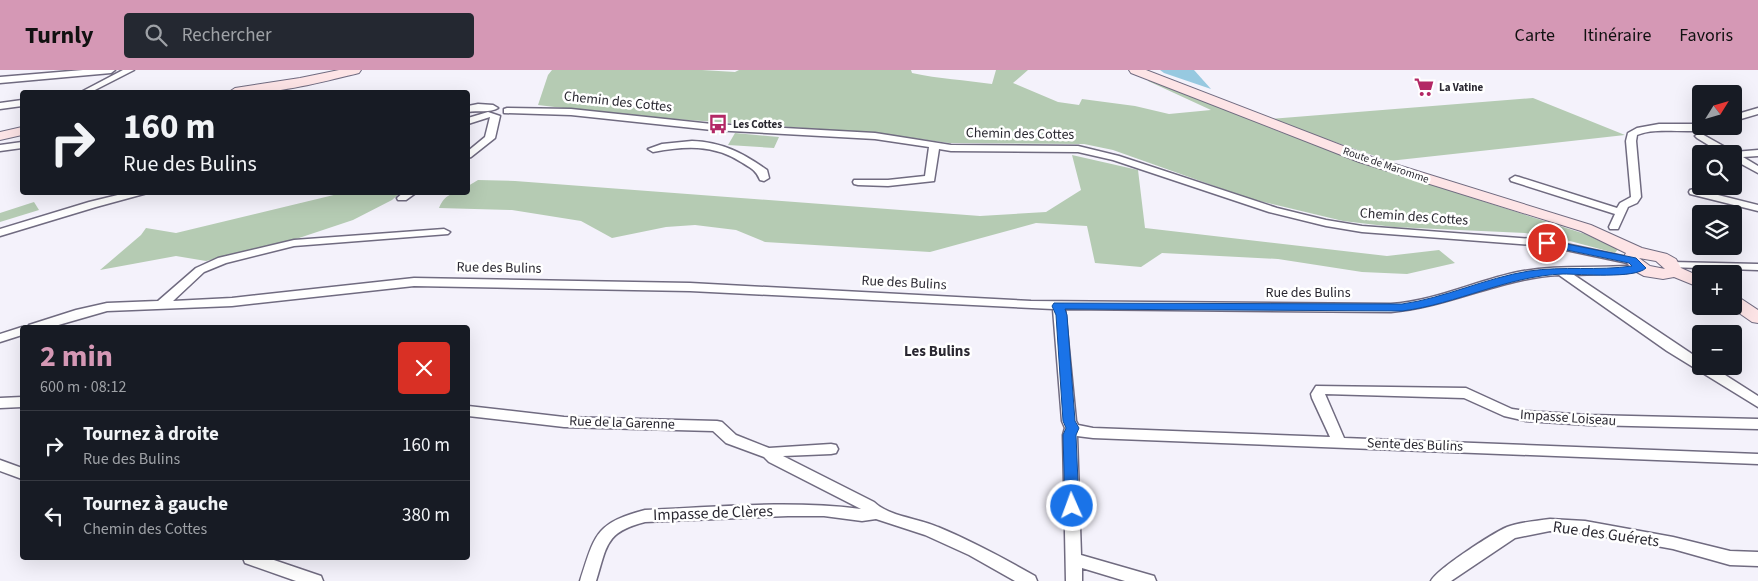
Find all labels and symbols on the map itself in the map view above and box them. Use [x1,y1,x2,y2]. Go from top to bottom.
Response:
supermarket icon: La Vatine [1413,76,1435,98]
place label: La Vatine [1439,80,1484,95]
north arrow [1692,85,1742,135]
street label: Chemin des Cottes [563,86,673,118]
bus stop icon: Les Cottes [707,113,729,135]
place label: Les Cottes [733,117,782,132]
street label: Chemin des Cottes [966,123,1075,145]
street label: Route de Maromme [1341,143,1431,187]
street label: Chemin des Cottes [1359,203,1469,231]
pin [1526,222,1568,264]
street label: Rue des Bulins [456,257,542,279]
street label: Rue des Bulins [861,271,947,295]
street label: Rue des Bulins [1265,283,1351,303]
district label: Les Bulins [904,341,970,362]
street label: Impasse Loiseau [1519,405,1617,431]
street label: Rue de la Garenne [569,411,675,435]
street label: Sente des Bulins [1367,433,1464,457]
position arrow [1045,479,1097,531]
street label: Impasse de Clères [653,500,774,526]
street label: Rue des Guérets [1551,516,1661,552]

